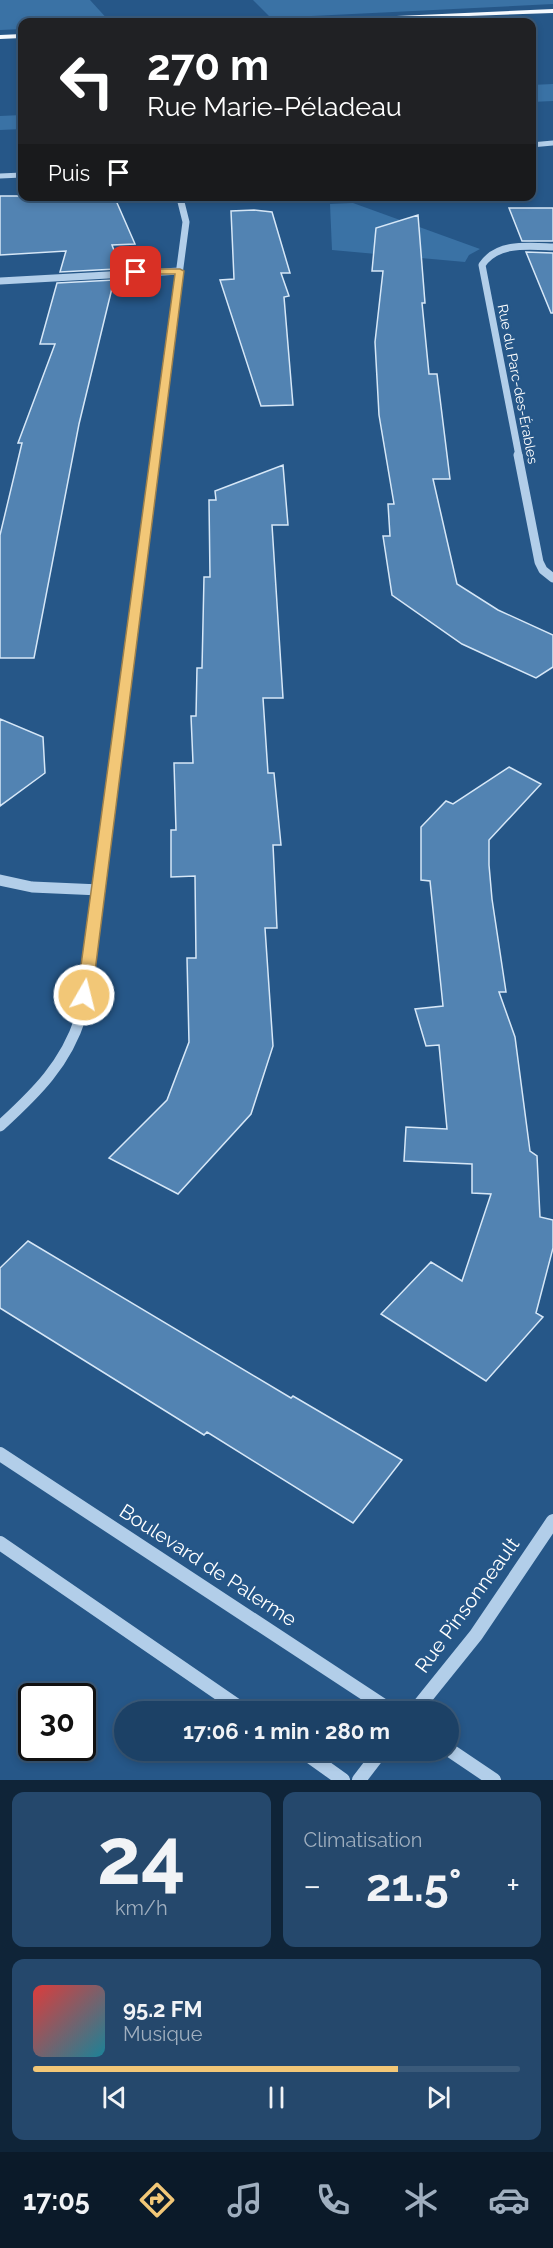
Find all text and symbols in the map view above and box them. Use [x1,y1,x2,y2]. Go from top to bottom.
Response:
text: 270 m [147,41,269,90]
icon: left [48,42,126,120]
text: Rue Marie-Péladeau [147,91,402,122]
icon: arrive [102,156,135,189]
text: Puis [48,160,90,186]
pin [110,246,161,297]
icon: arrive [119,255,152,288]
street label: Rue du Parc-des-Érables [495,303,542,465]
position arrow [52,963,116,1027]
street label: Boulevard de Palerme [115,1499,301,1631]
street label: Rue Pinsonneault [410,1532,524,1677]
speed limit sign: 30 [18,1683,96,1761]
text: 17:06 · 1 min · 280 m [183,1718,390,1744]
text: 24 [97,1811,186,1902]
text: Climatisation [304,1828,422,1852]
text: 21.5° [366,1859,462,1912]
text: − [304,1866,321,1905]
text: + [506,1866,520,1905]
text: km/h [115,1896,168,1920]
text: 95.2 FM [123,1996,202,2022]
text: Musique [123,2022,202,2046]
icon: previous [98,2081,131,2114]
icon: pause [260,2081,293,2114]
icon: next [422,2081,455,2114]
icon: directions [136,2179,178,2221]
icon: music [224,2179,266,2221]
icon: phone [312,2179,354,2221]
icon: climate [400,2179,442,2221]
icon: car [488,2179,530,2221]
text: 17:05 [23,2185,90,2216]

